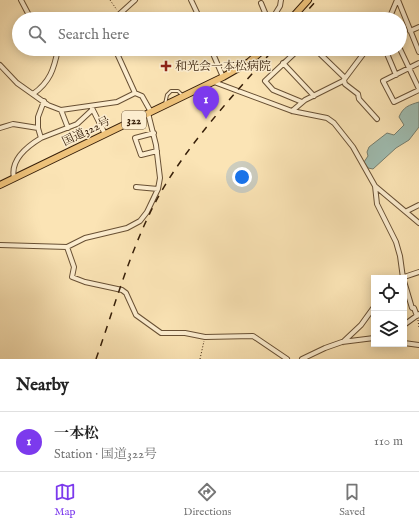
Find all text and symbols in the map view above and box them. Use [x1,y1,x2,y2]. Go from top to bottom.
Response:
search box [12,12,407,56]
icon: search [26,23,48,45]
text: Search here [58,25,129,44]
place label: 和光会一本松病院 [175,59,271,74]
marker: 和光会一本松病院 [160,60,172,72]
pin: 1 [193,86,219,119]
road number: 322 [122,111,146,129]
street label: 国道322号 [60,113,113,150]
your location [232,167,252,187]
map controls [371,275,407,347]
button: locate [371,275,407,311]
button: layers [371,311,407,347]
text: Nearby [16,375,69,396]
text: 一本松 [54,424,99,443]
text: 1 [27,433,31,450]
text: 110 m [374,433,403,450]
text: Station · 国道322号 [54,446,157,463]
tab: Map [54,481,76,519]
tab: Directions [184,481,231,519]
tab: Saved [339,481,365,519]

